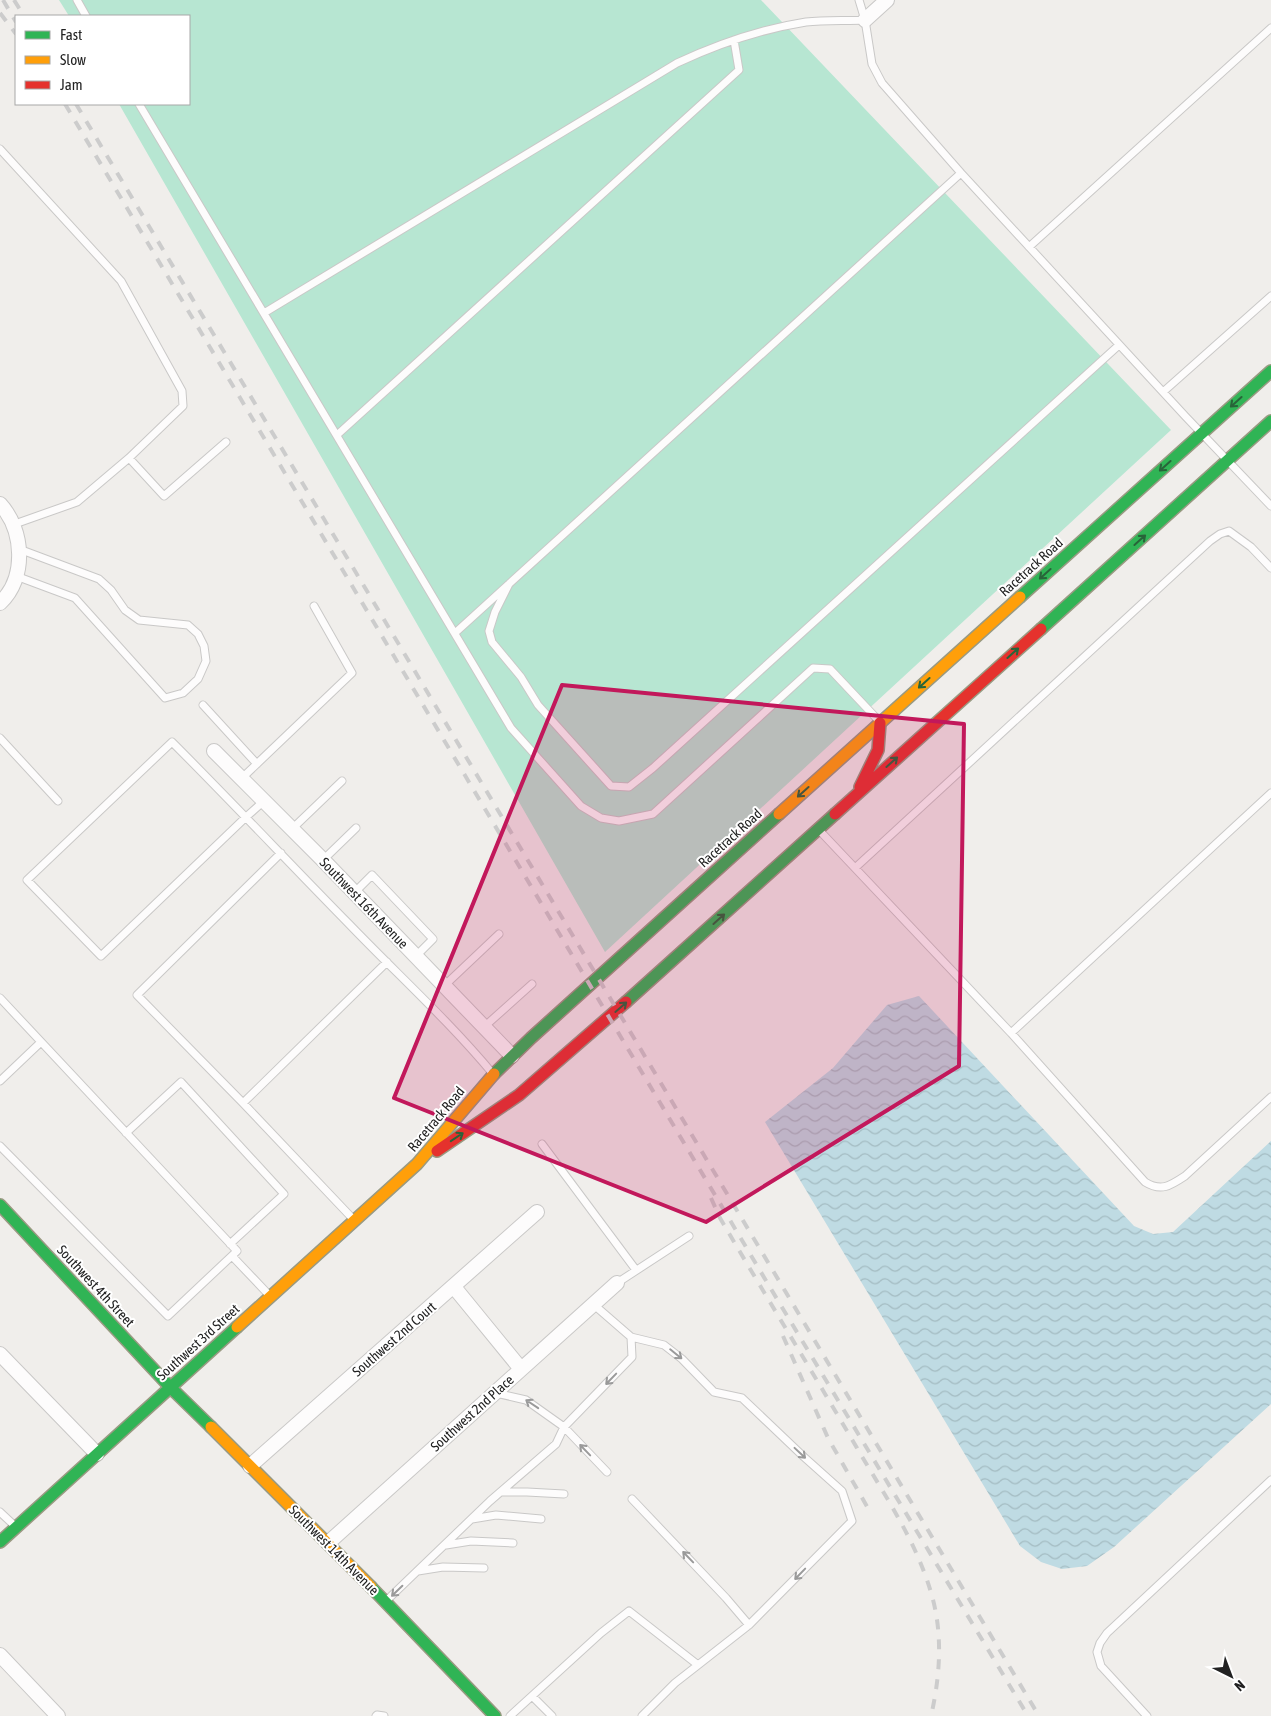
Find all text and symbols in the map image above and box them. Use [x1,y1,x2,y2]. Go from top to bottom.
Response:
legend [15,15,190,105]
text: Fast [60,26,82,43]
text: Slow [60,51,86,68]
text: Jam [60,76,83,93]
one-way arrow [1230,396,1243,408]
one-way arrow [1159,460,1172,472]
street label: Racetrack Road [996,534,1066,600]
one-way arrow [1133,534,1146,546]
one-way arrow [1038,569,1051,580]
one-way arrow [1007,648,1020,659]
one-way arrow [917,677,930,689]
one-way arrow [886,756,899,768]
one-way arrow [797,786,810,798]
street label: Racetrack Road [695,805,765,871]
street label: Southwest 16th Avenue [317,854,411,952]
one-way arrow [713,913,726,925]
one-way arrow [615,1001,628,1012]
street label: Racetrack Road [404,1083,468,1155]
one-way arrow [450,1132,464,1142]
street label: Southwest 4th Street [54,1242,138,1330]
street label: Southwest 2nd Court [349,1298,439,1380]
street label: Southwest 3rd Street [153,1301,243,1383]
one-way arrow [669,1349,682,1360]
street label: Southwest 2nd Place [427,1372,517,1454]
one-way arrow [605,1373,617,1385]
one-way arrow [525,1399,539,1409]
one-way arrow [579,1443,591,1456]
one-way arrow [793,1447,806,1459]
street label: Southwest 14th Avenue [286,1502,382,1598]
one-way arrow [682,1551,694,1563]
one-way arrow [793,1568,806,1580]
one-way arrow [390,1585,403,1597]
north arrow [1206,1651,1256,1701]
text: N [1231,1677,1248,1694]

